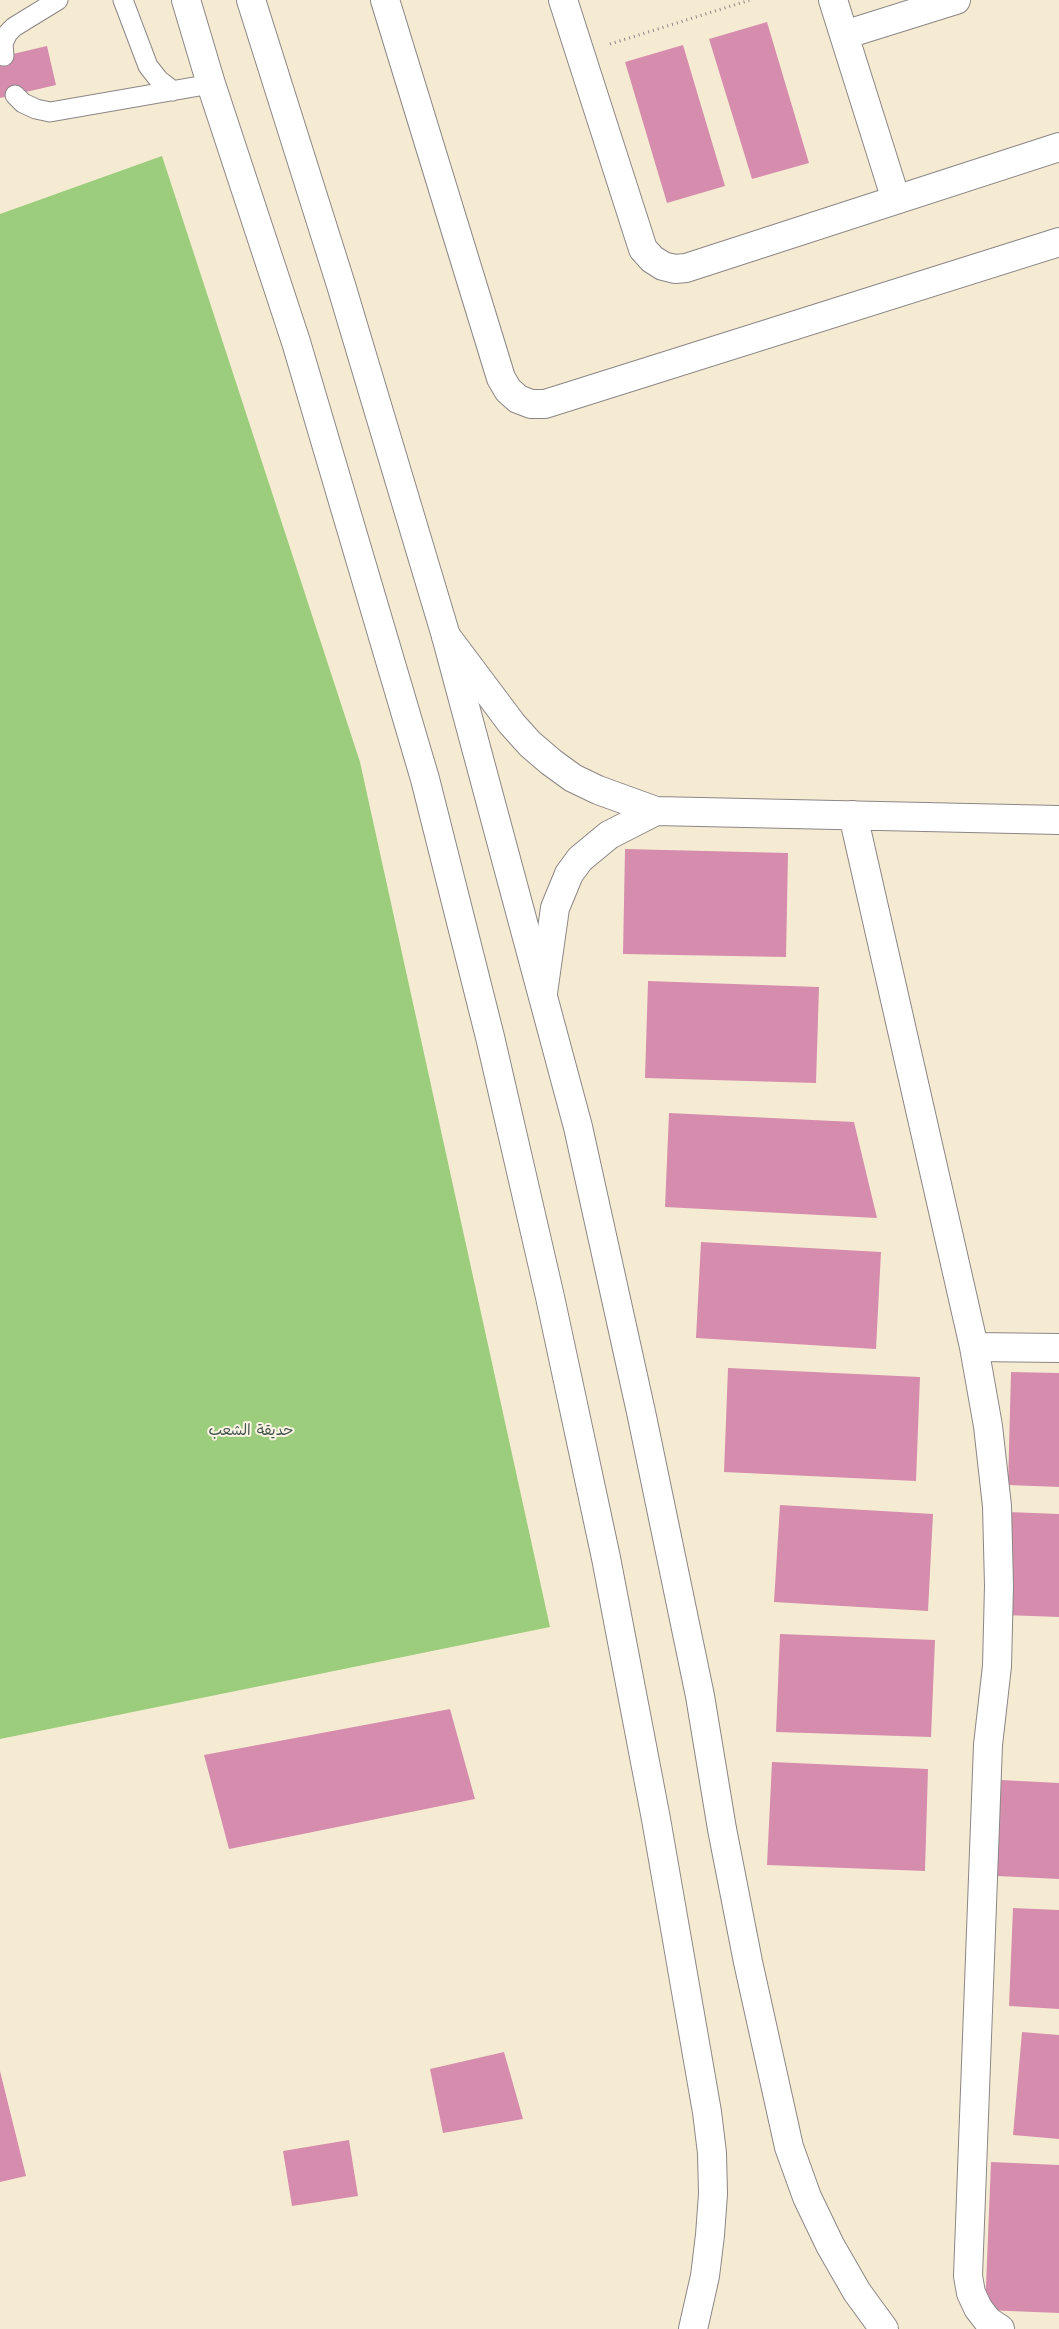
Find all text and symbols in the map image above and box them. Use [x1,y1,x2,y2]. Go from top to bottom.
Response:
park label: حديقة الشعب [208,1423,294,1441]

